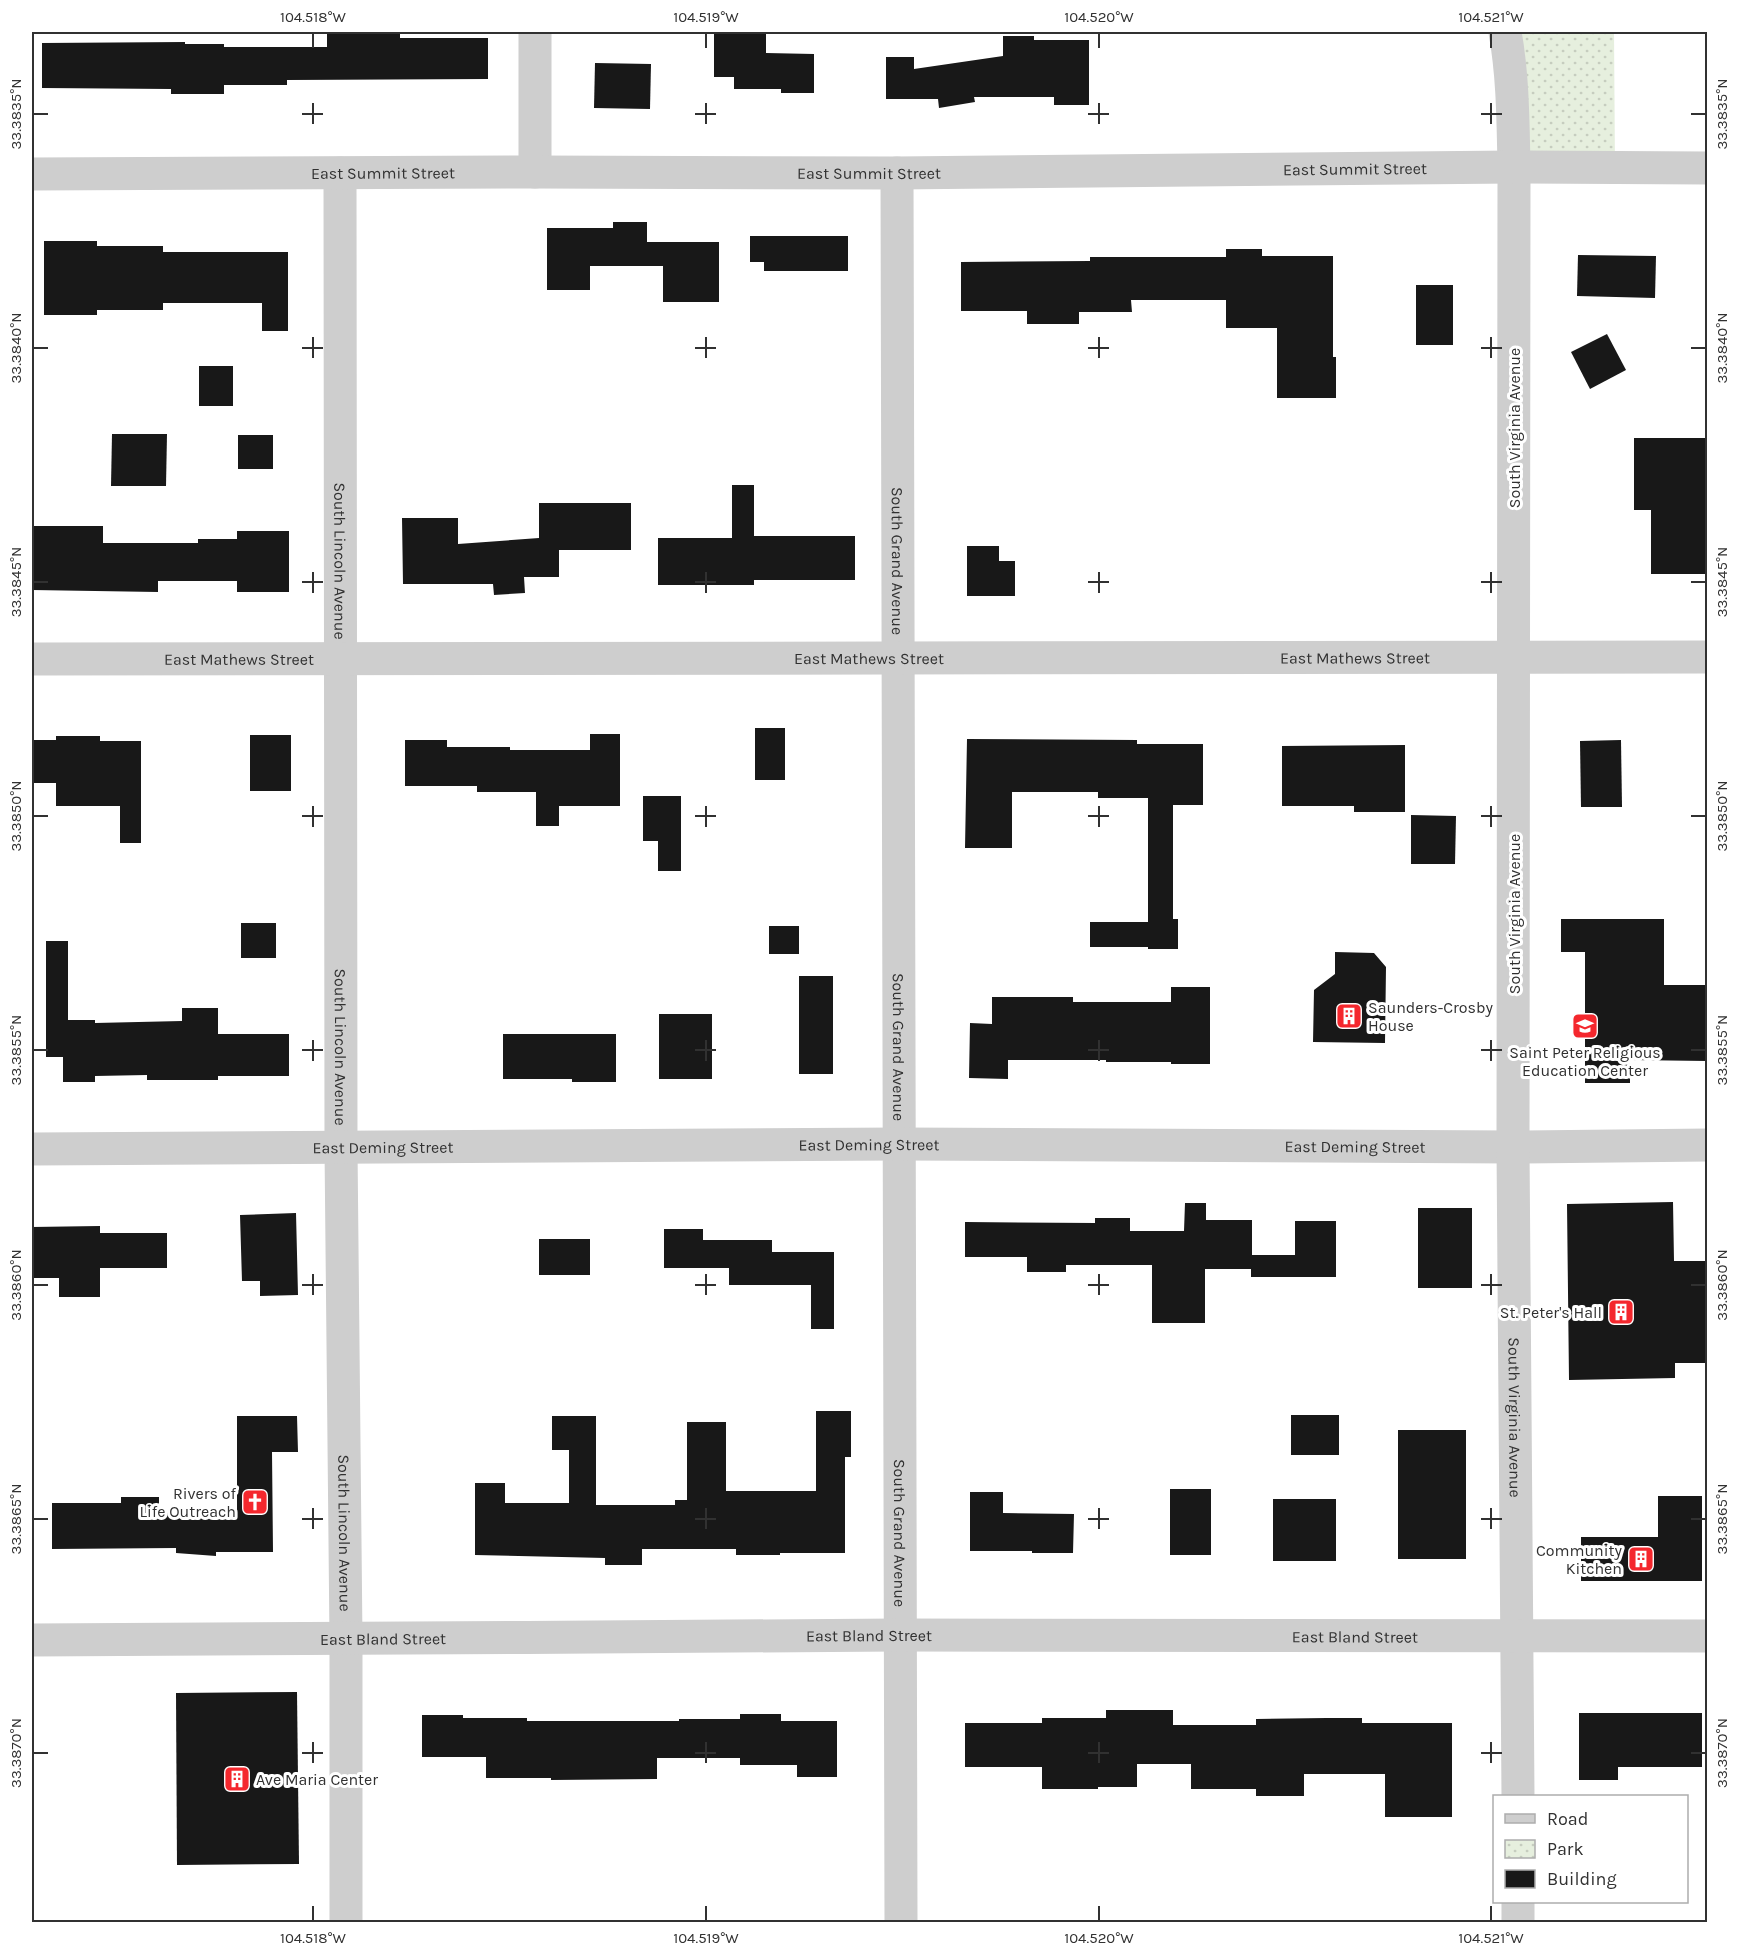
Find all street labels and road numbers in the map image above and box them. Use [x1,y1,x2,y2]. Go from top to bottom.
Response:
street label: East Summit Street [1283,159,1427,179]
street label: East Summit Street [311,163,455,183]
street label: East Summit Street [797,164,941,183]
street label: South Virginia Avenue [1505,348,1524,508]
street label: South Lincoln Avenue [330,482,349,640]
street label: South Grand Avenue [888,487,907,635]
street label: East Mathews Street [1280,648,1430,668]
street label: East Mathews Street [794,649,944,668]
street label: East Mathews Street [164,650,314,669]
street label: South Virginia Avenue [1505,834,1524,994]
street label: South Lincoln Avenue [331,968,350,1126]
street label: South Grand Avenue [889,973,908,1121]
street label: East Deming Street [798,1135,940,1155]
street label: East Deming Street [1284,1137,1426,1157]
street label: East Deming Street [312,1138,454,1157]
street label: South Virginia Avenue [1504,1337,1525,1498]
street label: South Lincoln Avenue [334,1454,355,1612]
street label: South Grand Avenue [890,1459,909,1607]
street label: East Bland Street [806,1626,932,1645]
street label: East Bland Street [1292,1627,1418,1647]
street label: East Bland Street [320,1629,446,1649]

